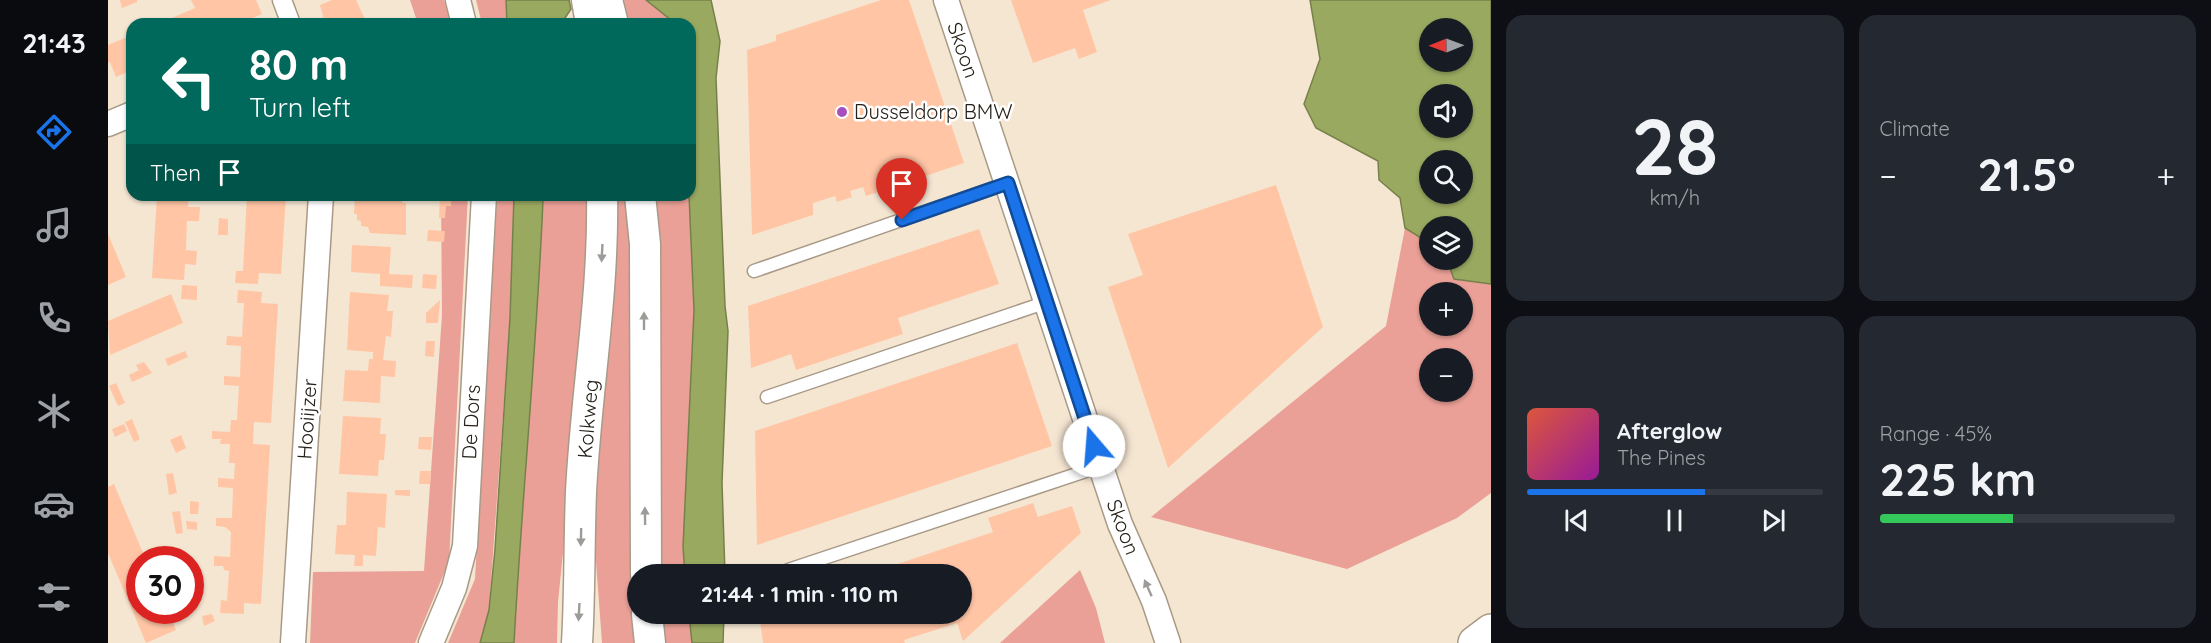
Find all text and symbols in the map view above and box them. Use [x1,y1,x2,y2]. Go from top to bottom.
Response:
north arrow [1419,18,1473,72]
map controls [1419,18,1473,402]
street label: Skoon [942,19,985,81]
text: 21:43 [22,26,86,60]
text: 80 m [249,38,348,91]
icon: left [150,42,228,120]
button: sound [1419,84,1473,138]
text: Turn left [249,90,351,124]
text: 28 [1631,97,1718,195]
place label: Dusseldorp BMW [854,99,1013,124]
marker: Dusseldorp BMW [835,105,849,119]
icon: directions [33,111,75,153]
text: Climate [1880,116,1950,141]
text: 21.5° [1978,146,2075,202]
button: search [1419,150,1473,204]
text: − [1880,155,1897,196]
text: + [2156,155,2175,196]
icon: arrive [213,156,246,189]
pin [876,158,927,220]
text: Then [150,159,201,187]
icon: arrive [885,167,918,200]
text: km/h [1649,185,1700,210]
icon: music [33,204,75,246]
button: layers [1419,216,1473,270]
one-way arrow [597,244,606,263]
button: + [1419,282,1473,336]
icon: phone [33,297,75,339]
one-way arrow [639,312,649,331]
button: − [1419,348,1473,402]
street label: Hooiijzer [291,377,322,460]
street label: Kolkweg [572,378,603,459]
street label: De Dors [456,384,485,460]
icon: climate [33,390,75,432]
position arrow [1062,414,1126,478]
text: Afterglow [1617,417,1722,445]
text: Range · 45% [1880,421,1992,446]
text: The Pines [1617,445,1706,470]
text: 225 km [1880,451,2036,507]
icon: car [33,483,75,525]
street label: Skoon [1102,496,1145,558]
icon: previous [1560,504,1593,537]
icon: pause [1658,504,1691,537]
icon: next [1757,504,1790,537]
one-way arrow [640,507,650,526]
one-way arrow [576,527,586,546]
speed limit sign: 30 [126,546,204,624]
icon: filters [33,576,75,618]
one-way arrow [1143,579,1153,597]
text: 21:44 · 1 min · 110 m [701,580,898,608]
one-way arrow [574,603,583,622]

